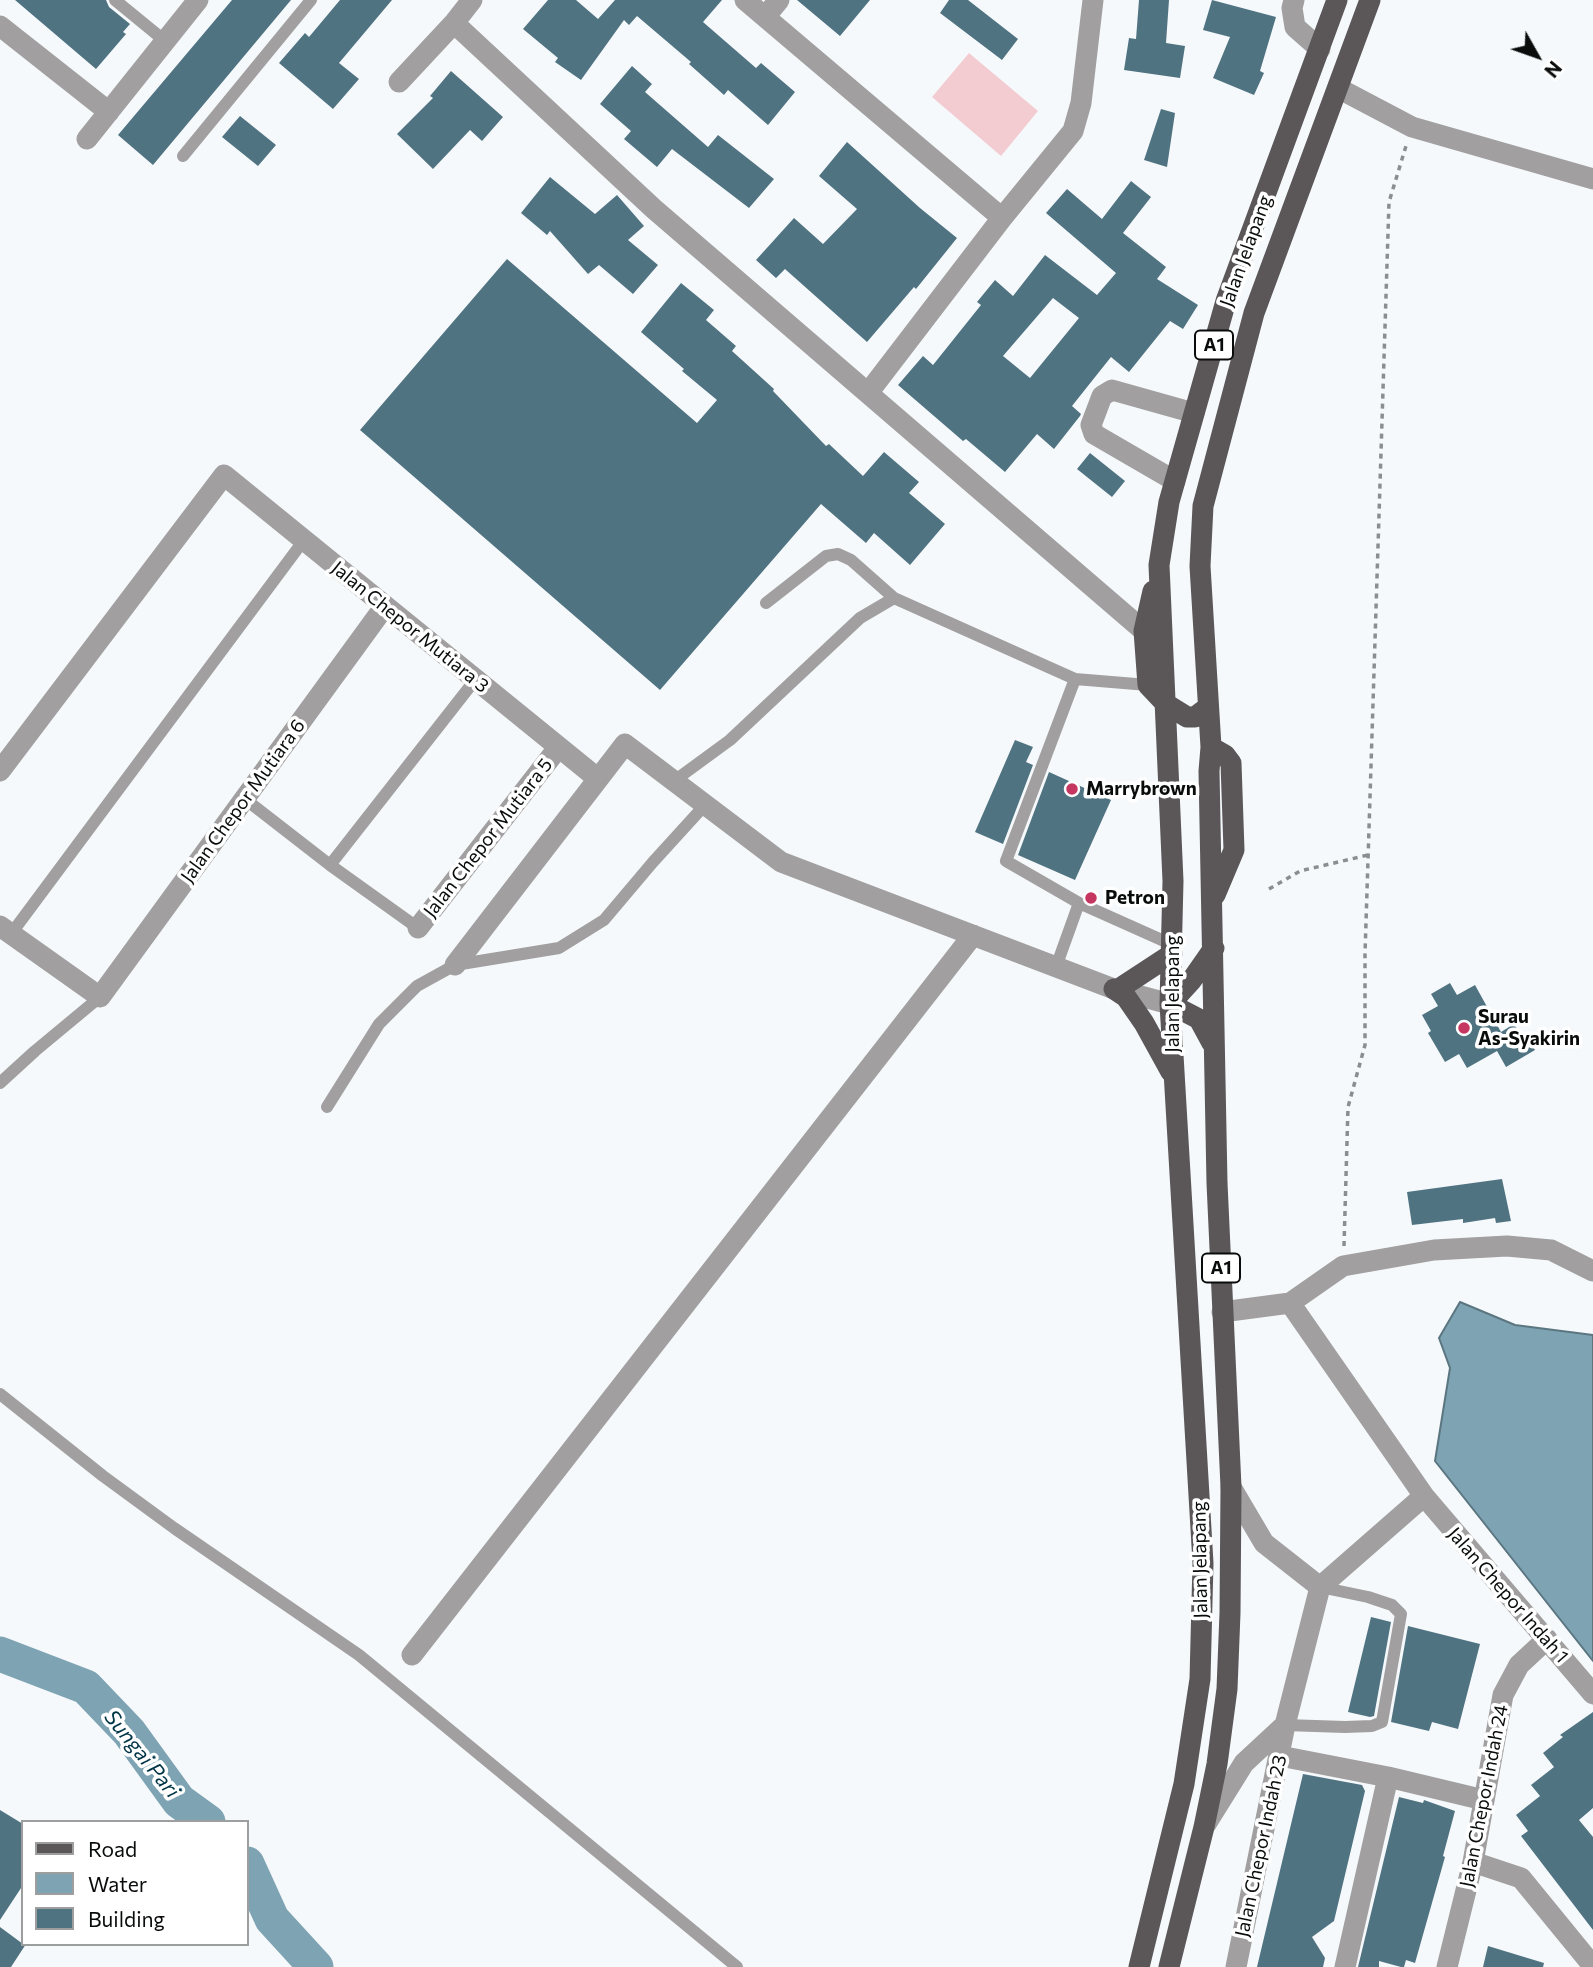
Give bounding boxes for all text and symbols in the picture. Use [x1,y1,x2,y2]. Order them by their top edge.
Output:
north arrow [1502,21,1572,91]
text: N [1540,57,1567,83]
street label: Jalan Jelapang [1215,192,1277,310]
road number: A1 [1195,330,1233,360]
street label: Jalan Chepor Mutiara 3 [327,557,493,697]
street label: Jalan Chepor Mutiara 6 [176,715,310,887]
street label: Jalan Chepor Mutiara 5 [419,754,557,922]
place label: Marrybrown [1086,778,1197,800]
marker: Marrybrown [1064,781,1080,797]
place label: Petron [1105,887,1165,909]
marker: Petron [1083,890,1099,906]
street label: Jalan Jelapang [1162,935,1184,1053]
place label: Surau As-Syakirin [1478,1006,1580,1050]
marker: Surau As-Syakirin [1456,1020,1472,1036]
road number: A1 [1202,1254,1240,1282]
street label: Jalan Jelapang [1188,1501,1212,1619]
street label: Jalan Chepor Indah 1 [1443,1523,1573,1667]
street label: Jalan Chepor Indah 24 [1455,1703,1513,1889]
water label: Sungai Pari [99,1705,185,1803]
street label: Jalan Chepor Indah 23 [1231,1753,1291,1939]
legend [21,1820,248,1946]
text: Road [88,1836,137,1861]
text: Water [88,1871,147,1896]
text: Building [88,1906,165,1931]

